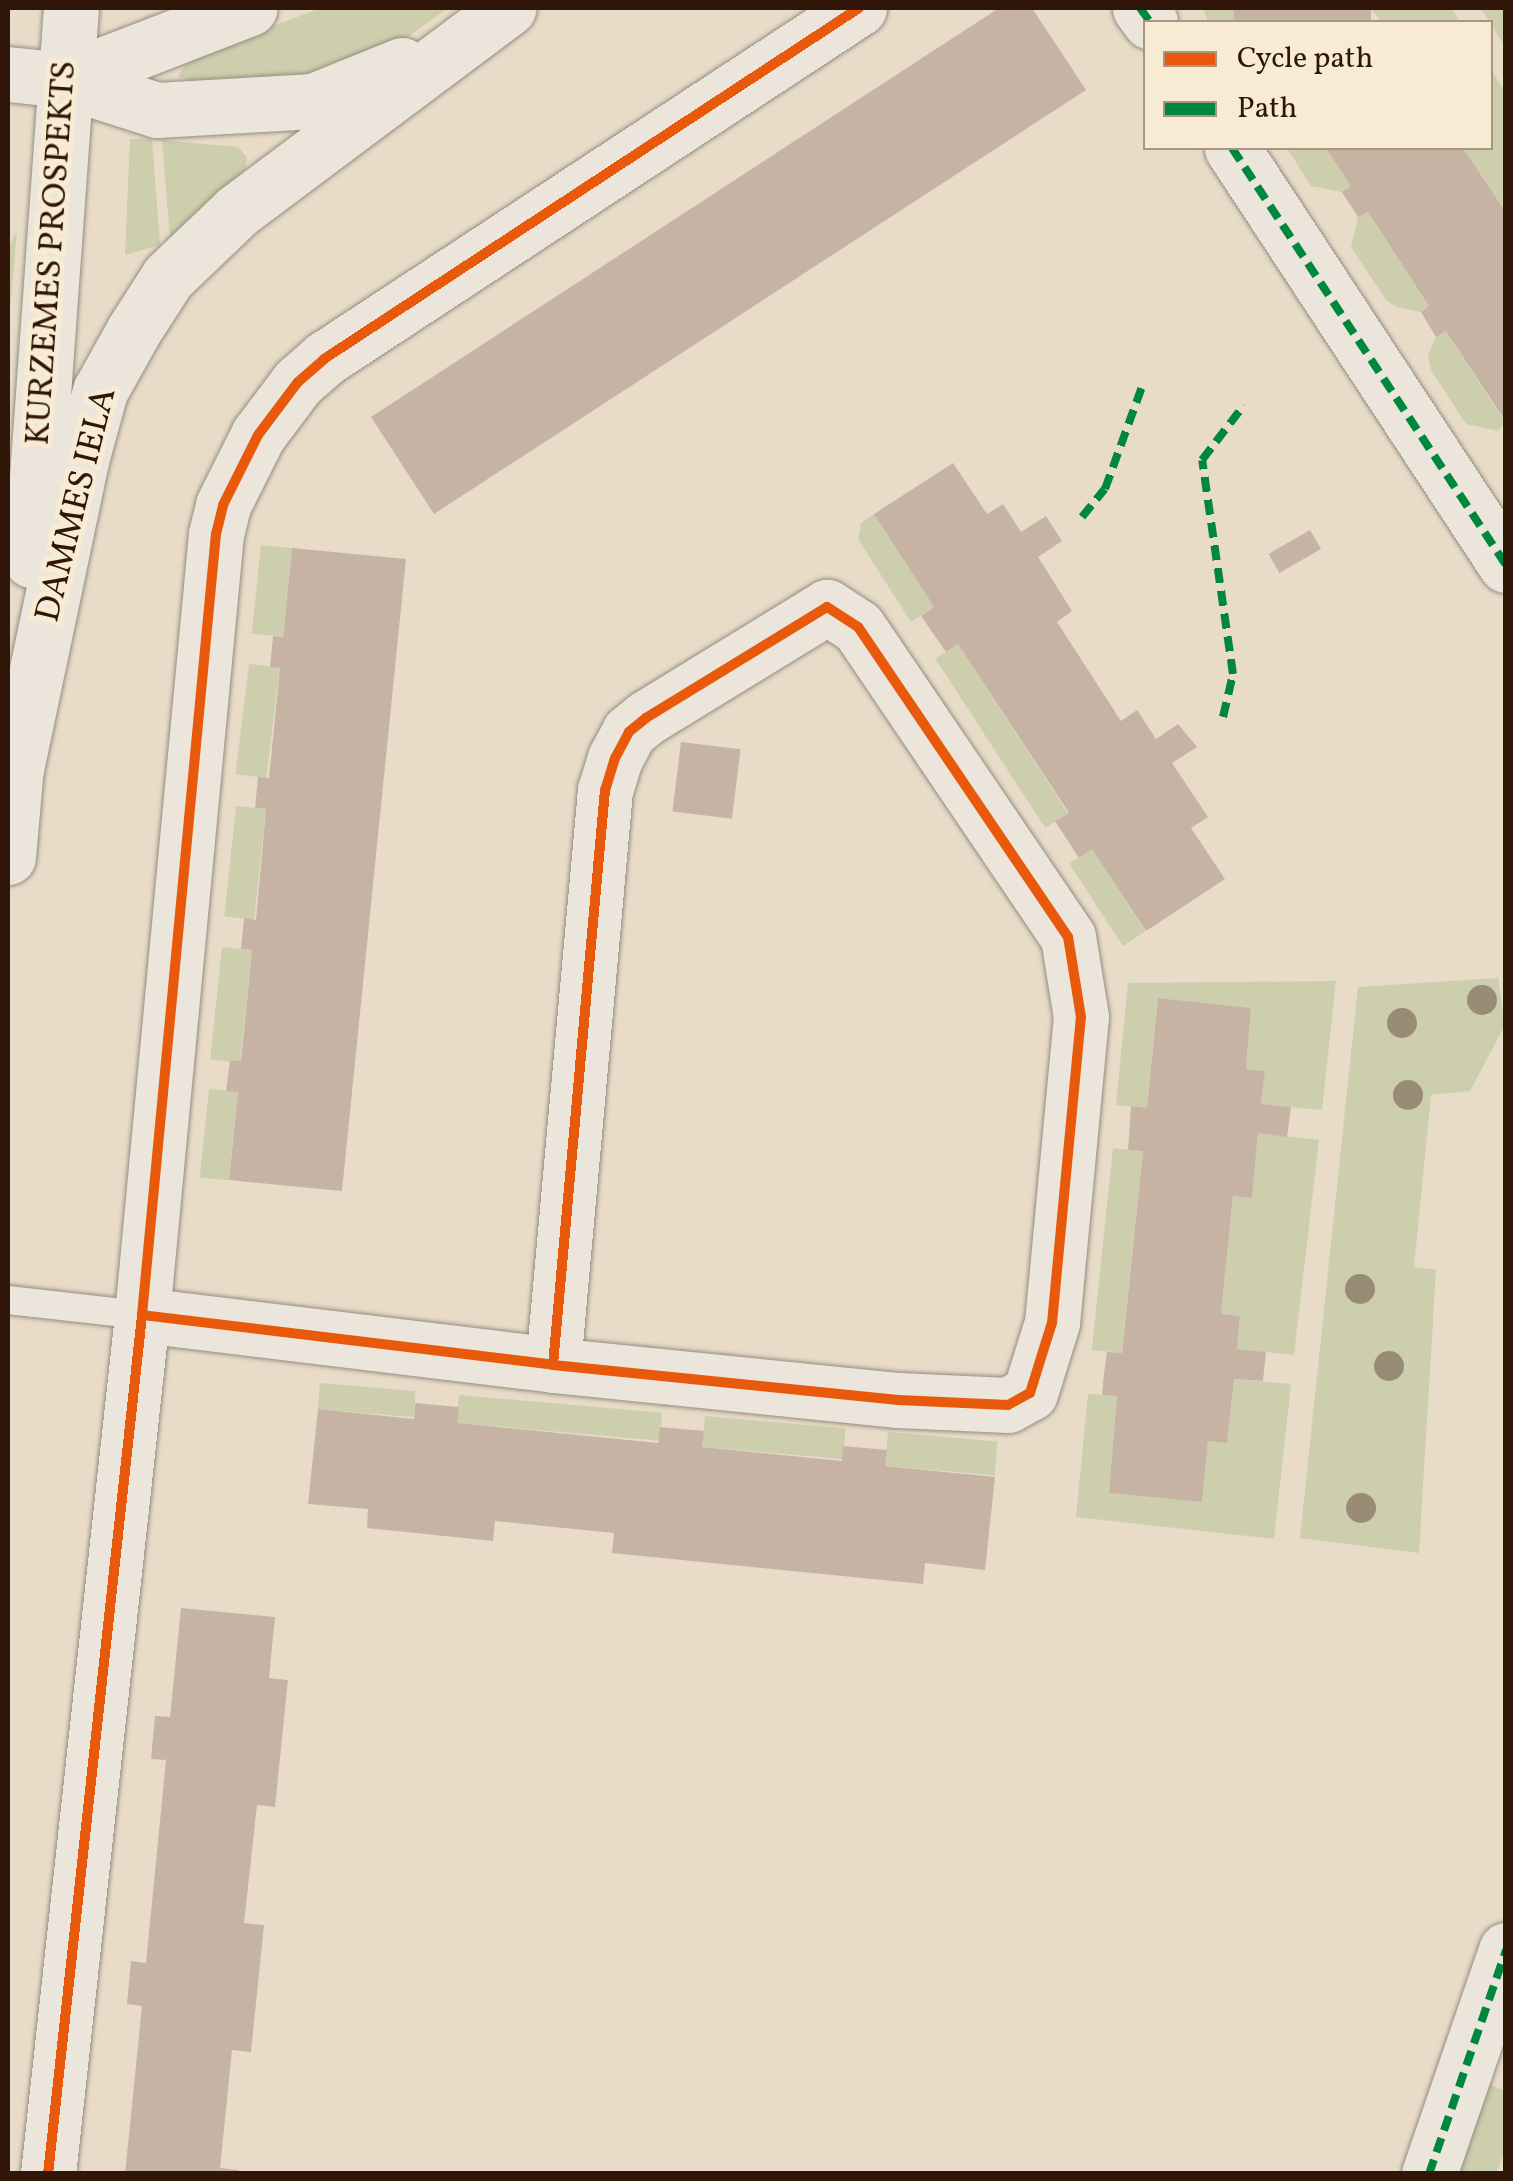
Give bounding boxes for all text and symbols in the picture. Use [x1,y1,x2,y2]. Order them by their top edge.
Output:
legend [1143,20,1493,150]
text: Cycle path [1237,38,1373,80]
street label: KURZEMES PROSPEKTS [18,59,86,447]
text: Path [1237,88,1297,130]
street label: DAMMES IELA [28,384,126,626]

